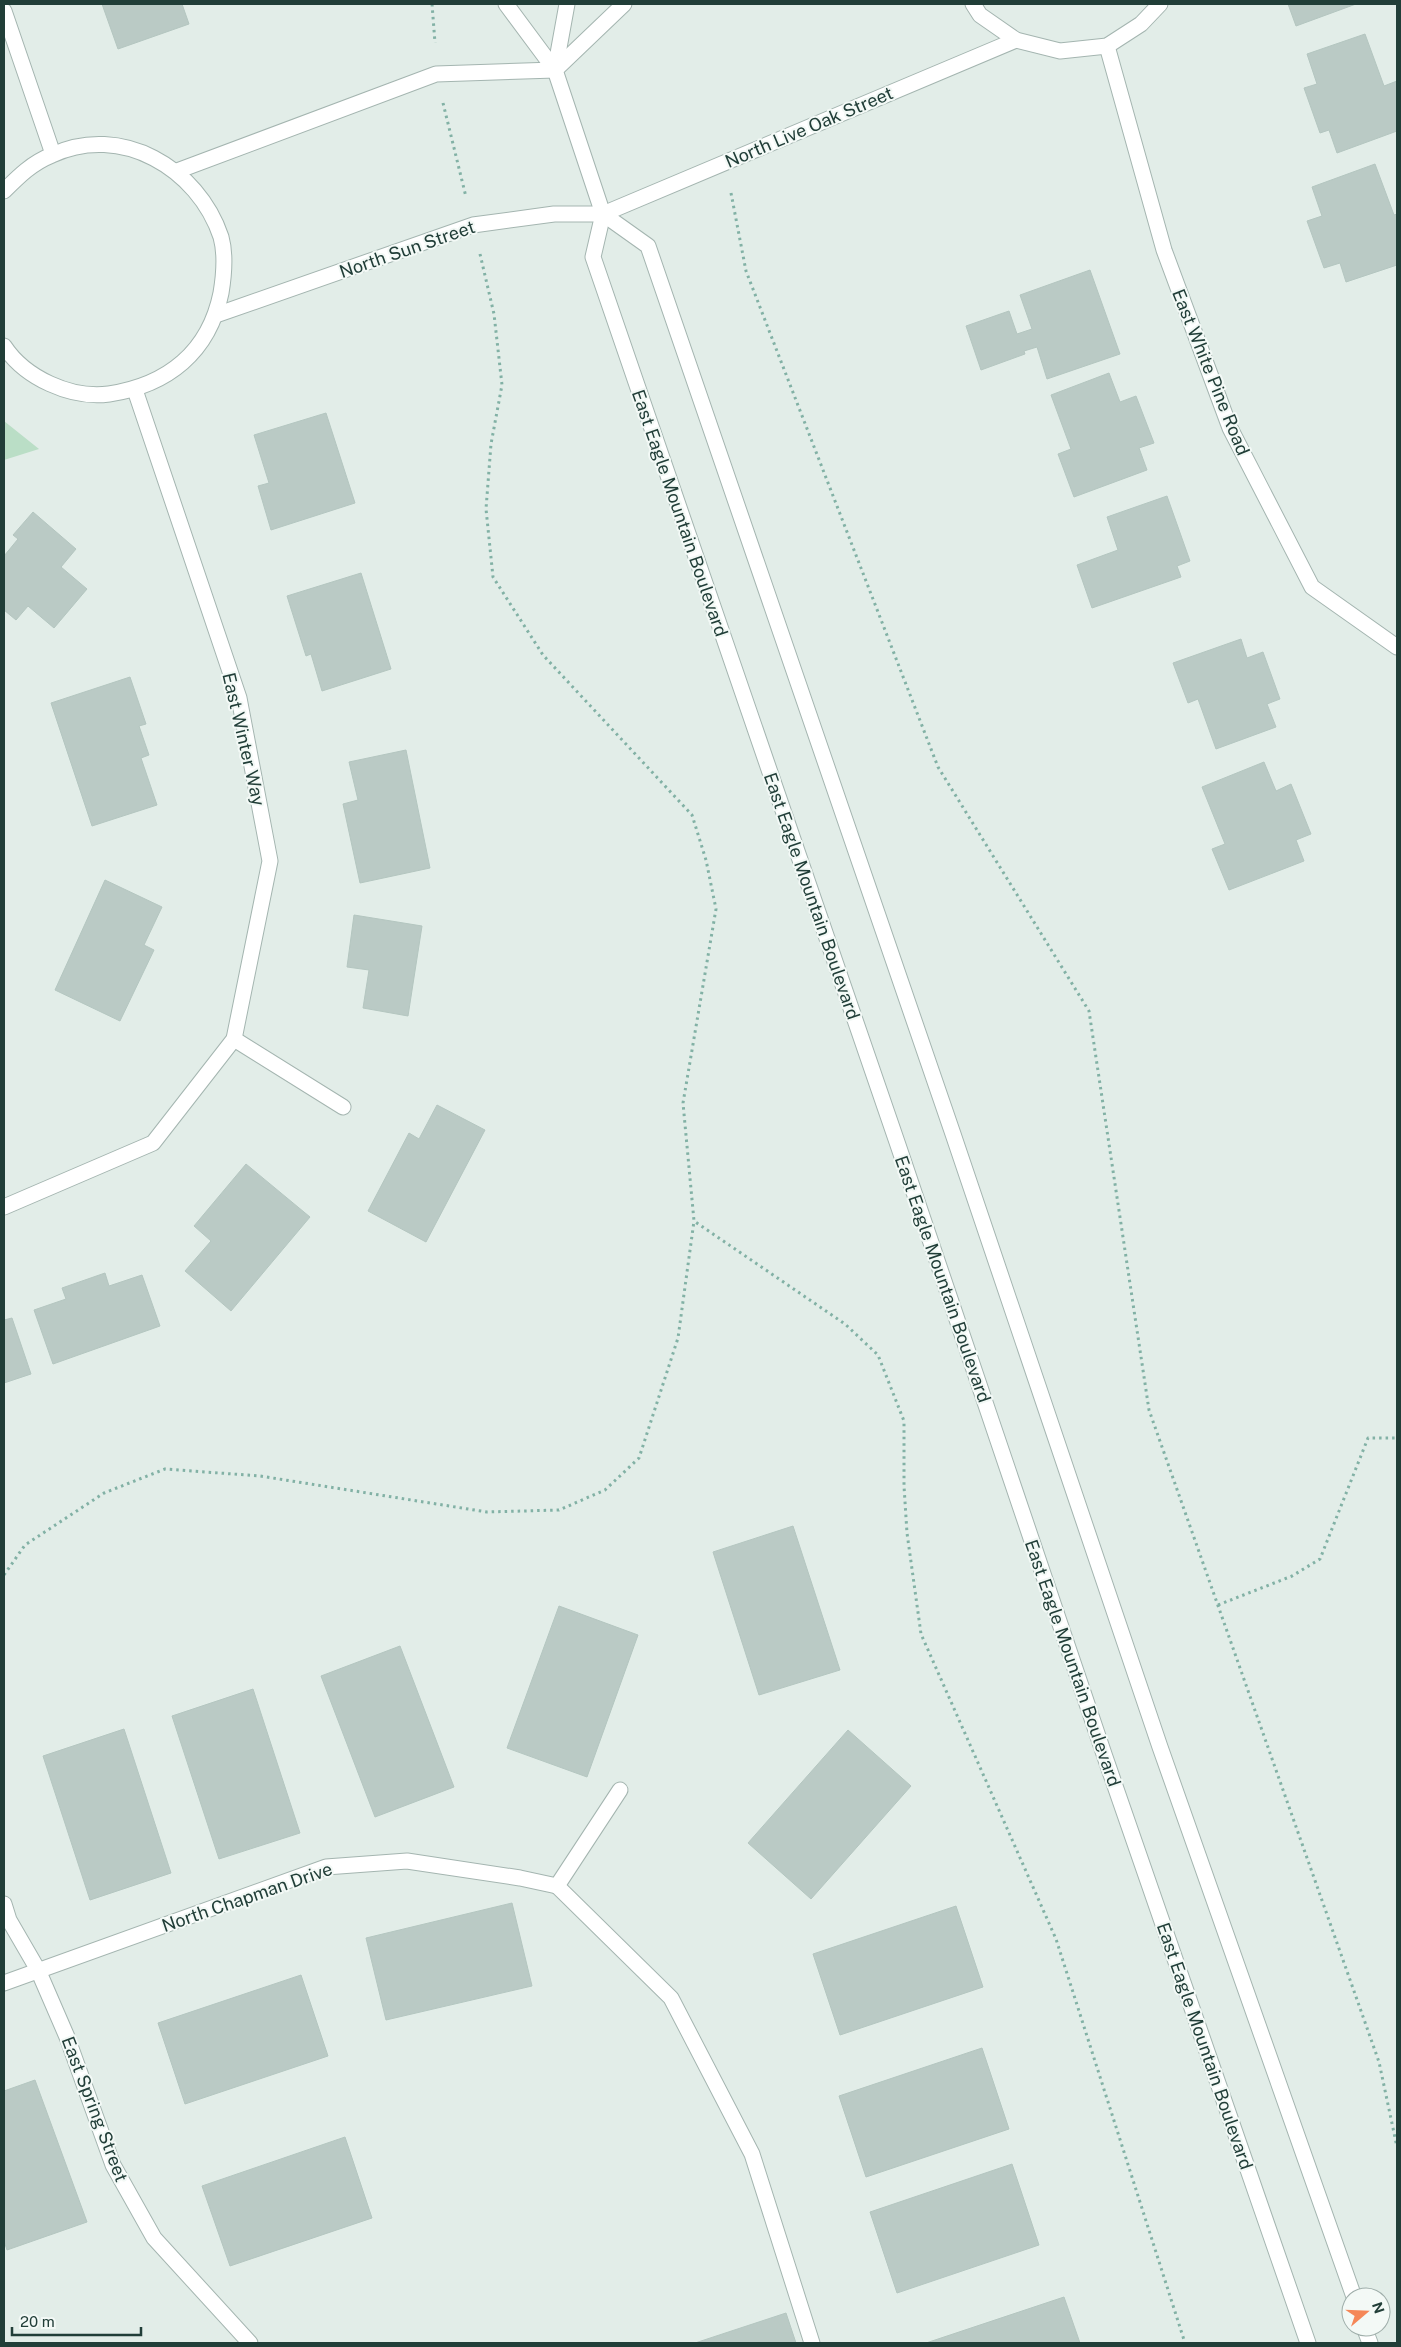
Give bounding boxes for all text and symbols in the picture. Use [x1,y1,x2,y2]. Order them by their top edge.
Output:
street label: North Live Oak Street [722,82,896,172]
street label: North Sun Street [336,216,478,282]
street label: East White Pine Road [1168,286,1254,458]
street label: East Eagle Mountain Boulevard [628,387,732,639]
street label: East Winter Way [218,670,270,808]
street label: East Eagle Mountain Boulevard [760,770,864,1022]
street label: East Eagle Mountain Boulevard [891,1153,995,1405]
street label: East Eagle Mountain Boulevard [1021,1537,1125,1789]
street label: North Chapman Drive [159,1858,335,1936]
street label: East Eagle Mountain Boulevard [1153,1920,1257,2172]
street label: East Spring Street [58,2033,132,2185]
north arrow [1341,2287,1391,2337]
text: N [1369,2300,1388,2316]
scale bar [12,2304,141,2336]
text: 20 m [20,2313,55,2330]

